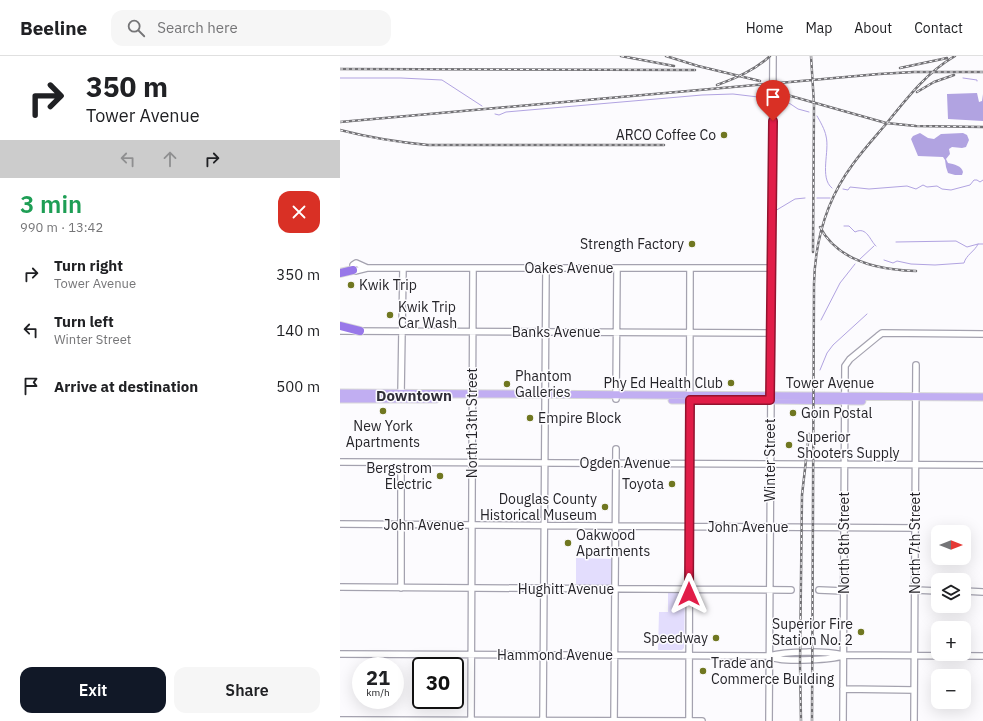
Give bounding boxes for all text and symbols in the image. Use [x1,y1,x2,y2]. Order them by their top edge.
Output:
search box [111,10,391,46]
text: Beeline [20,16,87,40]
icon: search [125,17,147,39]
text: Search here [157,18,238,37]
text: Home [746,19,783,37]
text: Map [805,19,832,37]
text: About [854,19,892,37]
text: Contact [914,19,963,37]
text: 350 m [86,68,168,105]
icon: right [20,72,72,124]
pin [756,80,790,121]
icon: arrive [762,86,784,108]
text: Tower Avenue [86,104,200,127]
place label: ARCO Coffee Co [616,126,716,144]
marker: ARCO Coffee Co [719,130,729,140]
icon: left [117,148,139,170]
icon: ahead [159,148,181,170]
icon: right [201,148,223,170]
text: 3 min [20,188,82,220]
button: close [278,191,320,233]
text: 990 m · 13:42 [20,219,103,236]
place label: Strength Factory [580,235,684,253]
marker: Strength Factory [687,239,697,249]
text: Turn right [54,256,123,275]
street label: Oakes Avenue [524,259,614,277]
icon: right [20,263,42,285]
text: 350 m [276,265,320,284]
text: Tower Avenue [54,275,136,292]
place label: Kwik Trip [359,276,417,294]
marker: Kwik Trip [346,280,356,290]
place label: Kwik Trip Car Wash [398,298,457,332]
marker: Kwik Trip Car Wash [385,310,395,320]
text: Turn left [54,312,114,331]
icon: left [20,319,42,341]
text: 140 m [276,321,320,340]
street label: Banks Avenue [512,323,601,341]
text: Winter Street [54,331,131,348]
place label: Phantom Galleries [515,367,572,401]
street label: North 13th Street [463,368,481,478]
place label: Phy Ed Health Club [603,374,723,392]
street label: Tower Avenue [786,374,875,392]
icon: arrive [20,375,42,397]
text: Arrive at destination [54,377,198,396]
text: 500 m [276,377,320,396]
marker: Phy Ed Health Club [726,378,736,388]
marker: Phantom Galleries [502,379,512,389]
district label: Downtown [376,386,452,405]
place label: Goin Postal [801,404,872,422]
marker: New York Apartments [378,406,388,416]
marker: Goin Postal [788,408,798,418]
place label: Empire Block [538,409,622,427]
marker: Empire Block [525,413,535,423]
place label: New York Apartments [346,417,420,451]
street label: Winter Street [761,418,779,502]
place label: Superior Shooters Supply [797,428,900,462]
marker: Superior Shooters Supply [784,440,794,450]
street label: Ogden Avenue [579,454,671,472]
place label: Bergstrom Electric [366,459,432,493]
marker: Bergstrom Electric [435,471,445,481]
place label: Toyota [622,475,665,493]
marker: Toyota [667,479,677,489]
place label: Douglas County Historical Museum [480,490,597,524]
street label: North 8th Street [835,492,853,594]
street label: North 7th Street [906,492,924,594]
marker: Douglas County Historical Museum [600,502,610,512]
street label: John Avenue [384,516,465,534]
street label: John Avenue [708,518,789,536]
north arrow [931,525,971,565]
map controls [931,525,971,709]
place label: Oakwood Apartments [576,526,650,560]
marker: Oakwood Apartments [563,538,573,548]
position arrow [668,573,710,615]
button: layers [931,573,971,613]
street label: Hughitt Avenue [518,580,615,598]
place label: Superior Fire Station No. 2 [772,615,853,649]
button: + [931,621,971,661]
marker: Superior Fire Station No. 2 [856,627,866,637]
place label: Speedway [643,629,708,647]
marker: Speedway [711,633,721,643]
street label: Hammond Avenue [497,646,613,664]
place label: Trade and Commerce Building [711,654,835,688]
speed limit sign: 30 [412,657,464,709]
text: 21 [366,664,390,691]
marker: Trade and Commerce Building [698,666,708,676]
button: Exit [20,667,166,713]
button: Share [174,667,320,713]
button: − [931,669,971,709]
text: km/h [366,686,390,699]

